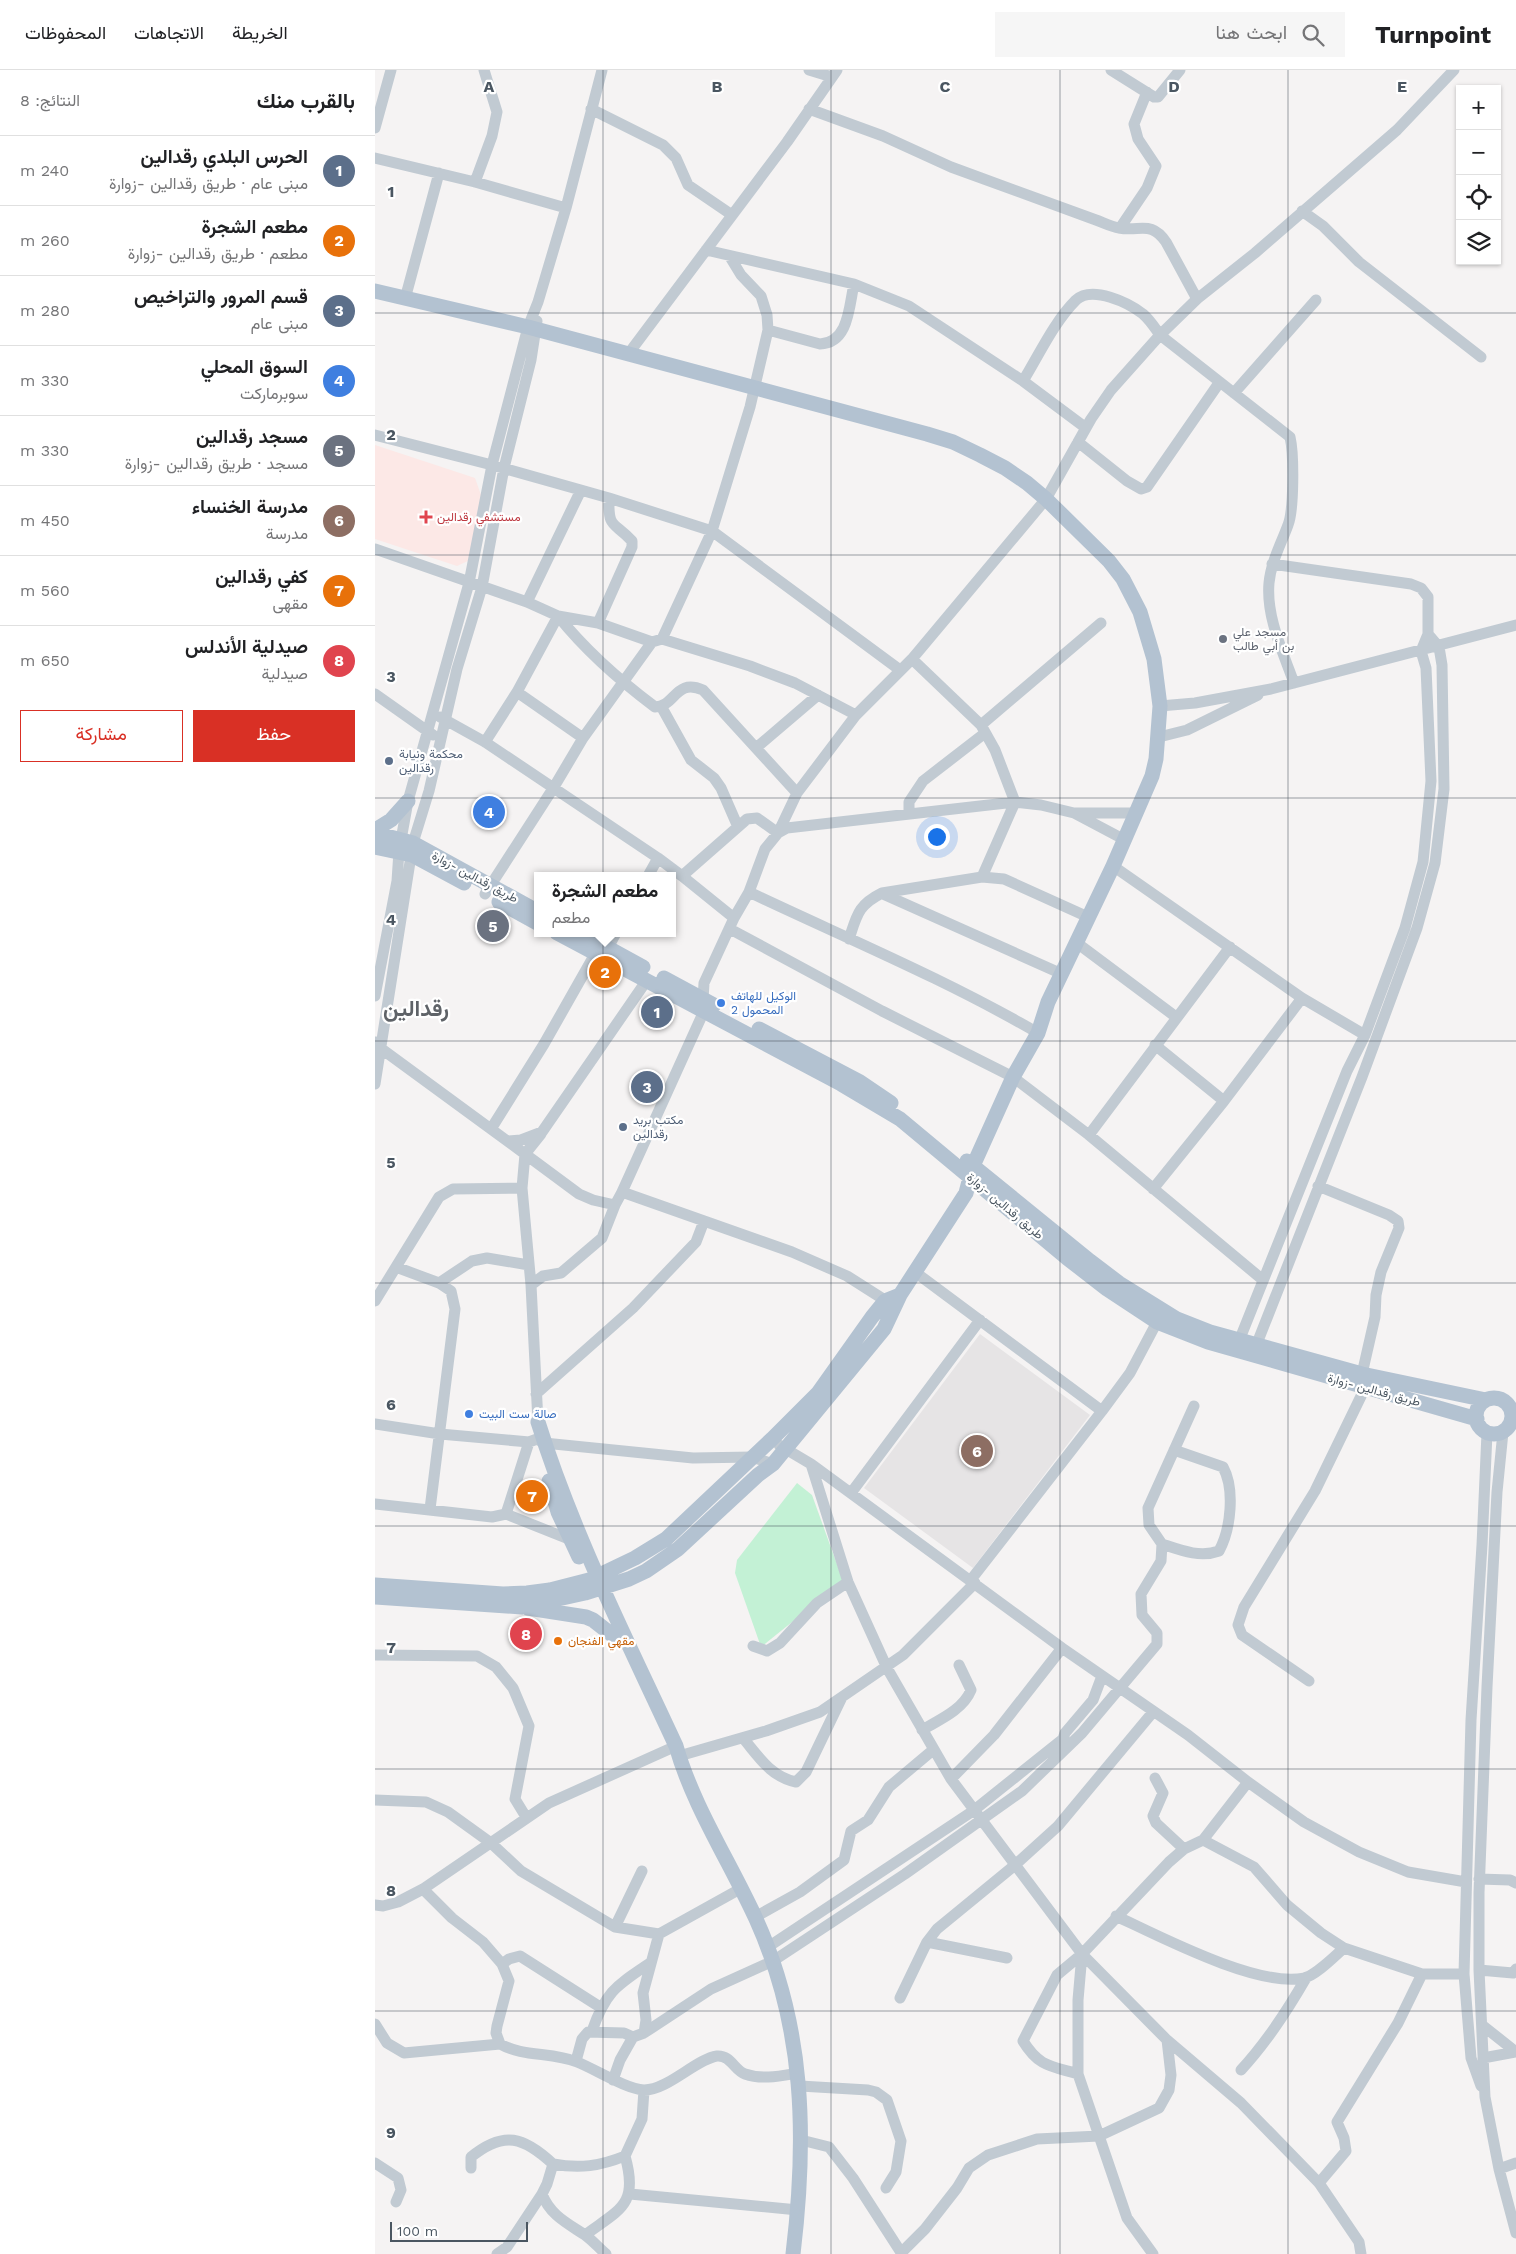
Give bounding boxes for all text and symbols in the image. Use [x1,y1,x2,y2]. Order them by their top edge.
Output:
search box [995,12,1345,57]
text: ابحث هنا [1215,21,1287,44]
icon: search [1299,21,1327,49]
text: Turnpoint [1375,21,1491,49]
text: المحفوظات [25,22,106,43]
text: الاتجاهات [134,22,204,43]
text: الخريطة [232,22,288,43]
text: A [484,77,495,96]
text: B [712,77,723,96]
text: C [940,77,951,96]
text: D [1168,77,1180,96]
text: E [1397,77,1407,96]
map controls [1456,85,1501,265]
button: + [1456,85,1501,130]
text: بالقرب منك [257,88,355,113]
text: النتائج: 8 [20,91,80,110]
button: − [1456,130,1501,175]
text: الحرس البلدي رقدالين [141,145,308,168]
text: 240 m [20,161,69,180]
text: 1 [336,161,342,180]
text: مبنى عام · طريق رقدالين -زوارة [109,174,308,193]
button: locate [1456,175,1501,220]
text: 1 [388,182,394,201]
text: مطعم الشجرة [201,215,308,238]
button: layers [1456,220,1501,265]
text: 260 m [20,231,70,250]
text: 2 [334,231,344,250]
text: مطعم · طريق رقدالين -زوارة [128,244,308,263]
text: قسم المرور والتراخيص [134,285,308,308]
text: 280 m [20,301,70,320]
text: 3 [334,301,344,320]
text: مبنى عام [251,314,308,333]
text: السوق المحلي [201,355,308,378]
text: 330 m [20,371,69,390]
text: 4 [334,371,344,390]
text: سوبرماركت [240,384,308,403]
text: مسجد رقدالين [196,425,308,448]
text: 2 [386,425,396,444]
text: 330 m [20,441,69,460]
text: 5 [334,441,344,460]
text: مسجد · طريق رقدالين -زوارة [125,454,308,473]
text: مدرسة الخنساء [192,495,308,518]
marker: مستشفي رقدالين [419,510,433,524]
place label: مستشفي رقدالين [437,510,521,527]
text: 450 m [20,511,70,530]
text: 6 [334,511,344,530]
text: مدرسة [266,524,308,543]
text: كفي رقدالين [215,565,308,588]
text: 560 m [20,581,70,600]
text: 7 [334,581,344,600]
text: مقهى [273,594,308,613]
place label: مسجد علي بن أبي طالب [1233,625,1294,656]
marker: مسجد علي بن أبي طالب [1217,633,1229,645]
text: صيدلية الأندلس [185,635,308,658]
text: 650 m [20,651,70,670]
text: 8 [334,651,344,670]
text: صيدلية [262,664,308,683]
text: 3 [386,667,396,686]
button: مشاركة [20,710,183,762]
button: حفظ [193,710,355,762]
place label: محكمة ونيابة رقدالين [399,747,463,776]
marker: محكمة ونيابة رقدالين [383,755,395,767]
pin: 4 [473,793,505,831]
your location [924,824,950,850]
street label: طريق رقدالين -زوارة [429,848,521,907]
popup [534,872,676,937]
text: مطعم الشجرة [552,879,658,902]
pin: 5 [477,907,509,945]
text: مطعم [552,908,590,927]
text: 4 [386,910,396,929]
pin: 2 [589,953,621,991]
place label: الوكيل للهاتف المحمول 2 [731,989,796,1018]
pin: 1 [641,993,673,1031]
district label: رقدالين [383,996,449,1022]
marker: الوكيل للهاتف المحمول 2 [715,997,727,1009]
pin: 3 [631,1068,663,1106]
place label: مكتب بريد رقدالين [633,1113,683,1142]
marker: مكتب بريد رقدالين [617,1121,629,1133]
text: 5 [386,1153,396,1172]
street label: طريق رقدالين -زوارة [963,1170,1046,1243]
street label: طريق رقدالين -زوارة [1326,1371,1422,1410]
text: 6 [386,1395,396,1414]
place label: صالة ست البيت [479,1407,557,1421]
marker: صالة ست البيت [463,1408,475,1420]
pin: 6 [961,1432,993,1470]
pin: 7 [516,1477,548,1515]
pin: 8 [510,1615,542,1653]
place label: مقهي الفنجان [568,1634,634,1651]
marker: مقهي الفنجان [552,1635,564,1647]
text: 7 [386,1638,396,1657]
text: 8 [386,1881,396,1900]
text: 9 [386,2123,396,2142]
scale bar [390,2219,527,2242]
text: 100 m [397,2223,438,2239]

